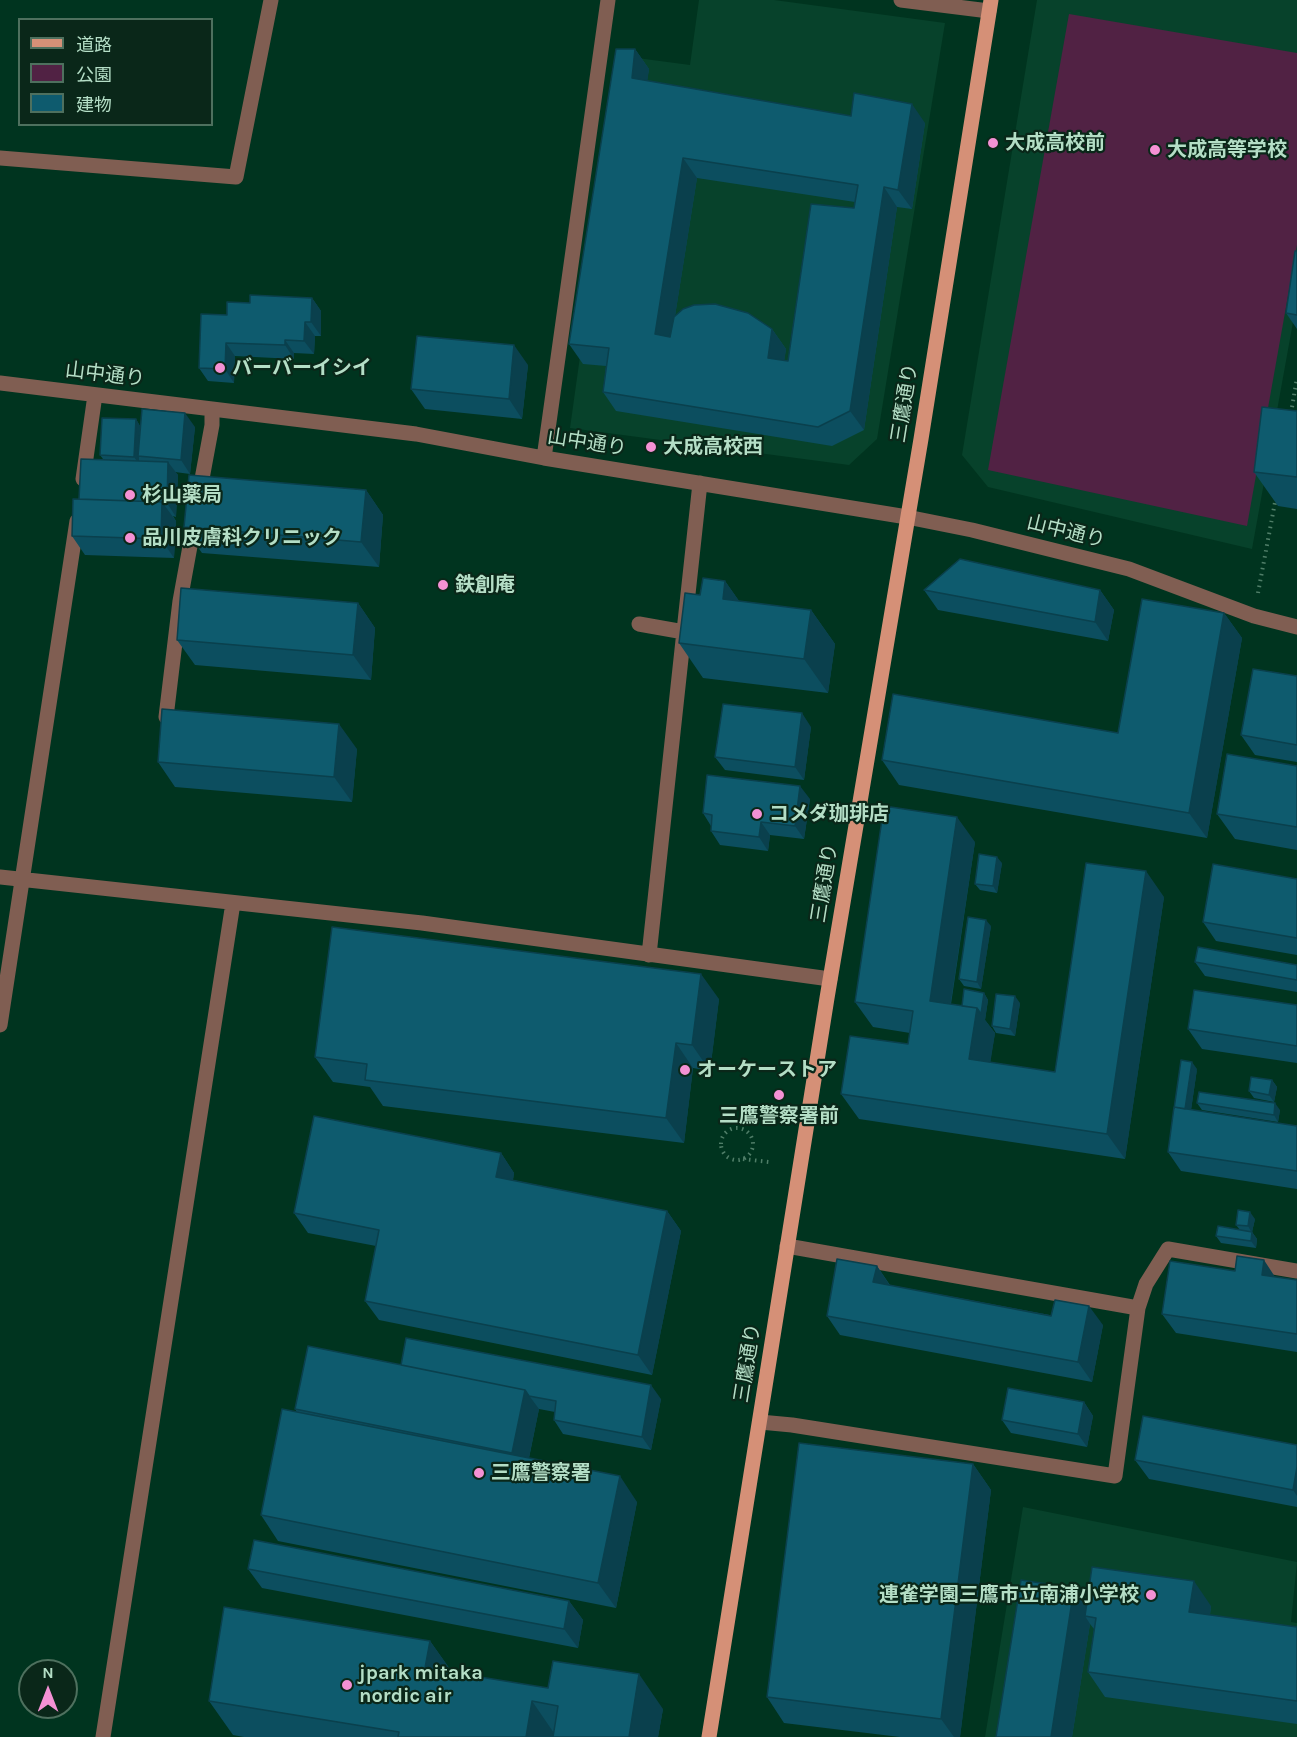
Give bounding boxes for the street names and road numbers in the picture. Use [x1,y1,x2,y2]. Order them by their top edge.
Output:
street label: 山中通り [64,358,146,392]
street label: 三鷹通り [887,362,923,444]
street label: 山中通り [546,425,628,461]
street label: 山中通り [1024,511,1108,553]
street label: 三鷹通り [807,842,843,924]
street label: 三鷹通り [730,1322,766,1404]

